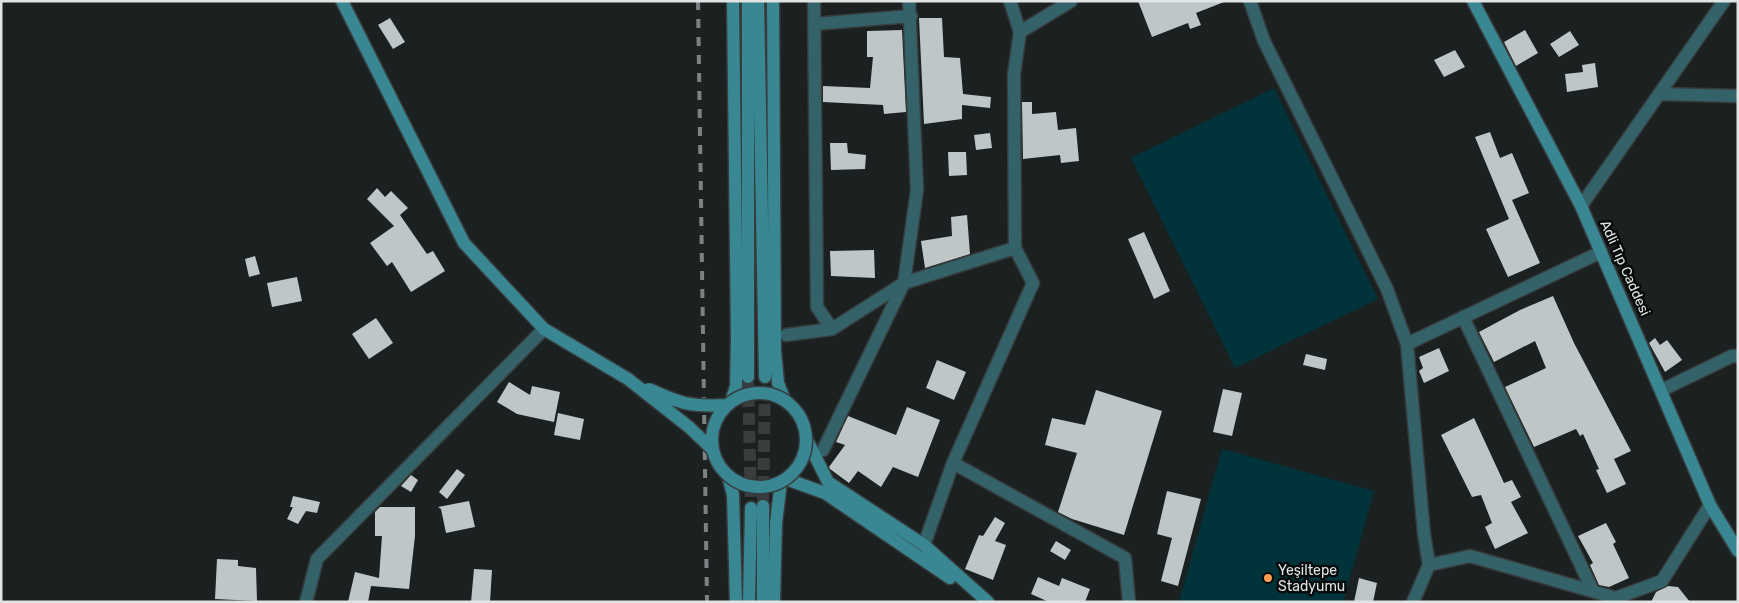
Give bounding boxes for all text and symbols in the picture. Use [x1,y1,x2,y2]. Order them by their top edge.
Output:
street label: Adli Tıp Caddesi [1596,218,1654,318]
place label: Yeşiltepe Stadyumu [1278,562,1345,595]
marker: Yeşiltepe Stadyumu [1262,572,1274,584]

